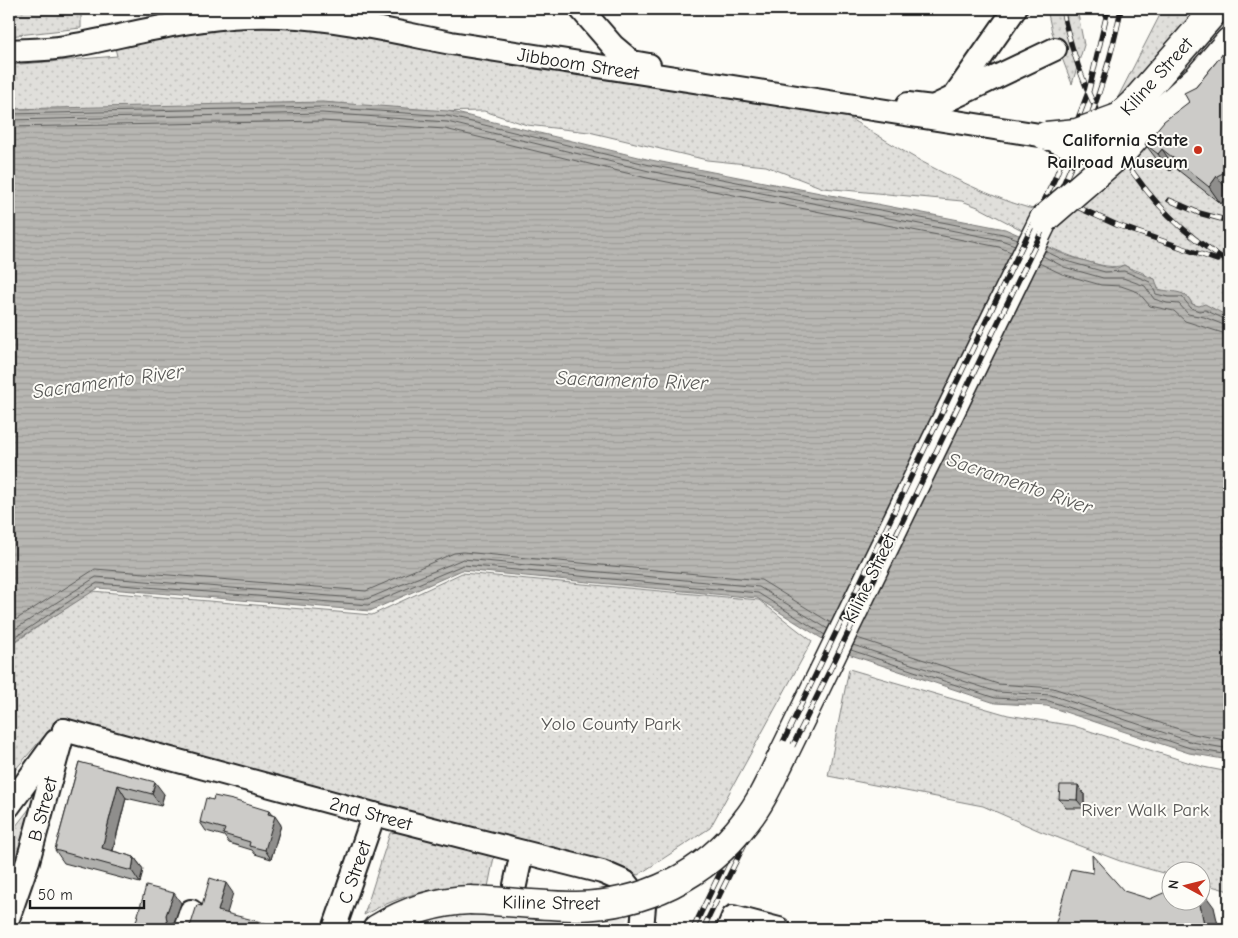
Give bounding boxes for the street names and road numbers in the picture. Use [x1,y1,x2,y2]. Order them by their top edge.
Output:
street label: Kiline Street [1116,33,1198,120]
street label: Jibboom Street [515,43,641,85]
street label: Kiline Street [839,529,901,627]
street label: B Street [24,774,62,844]
street label: 2nd Street [327,792,415,836]
street label: C Street [334,837,376,907]
street label: Kiline Street [502,891,600,915]

